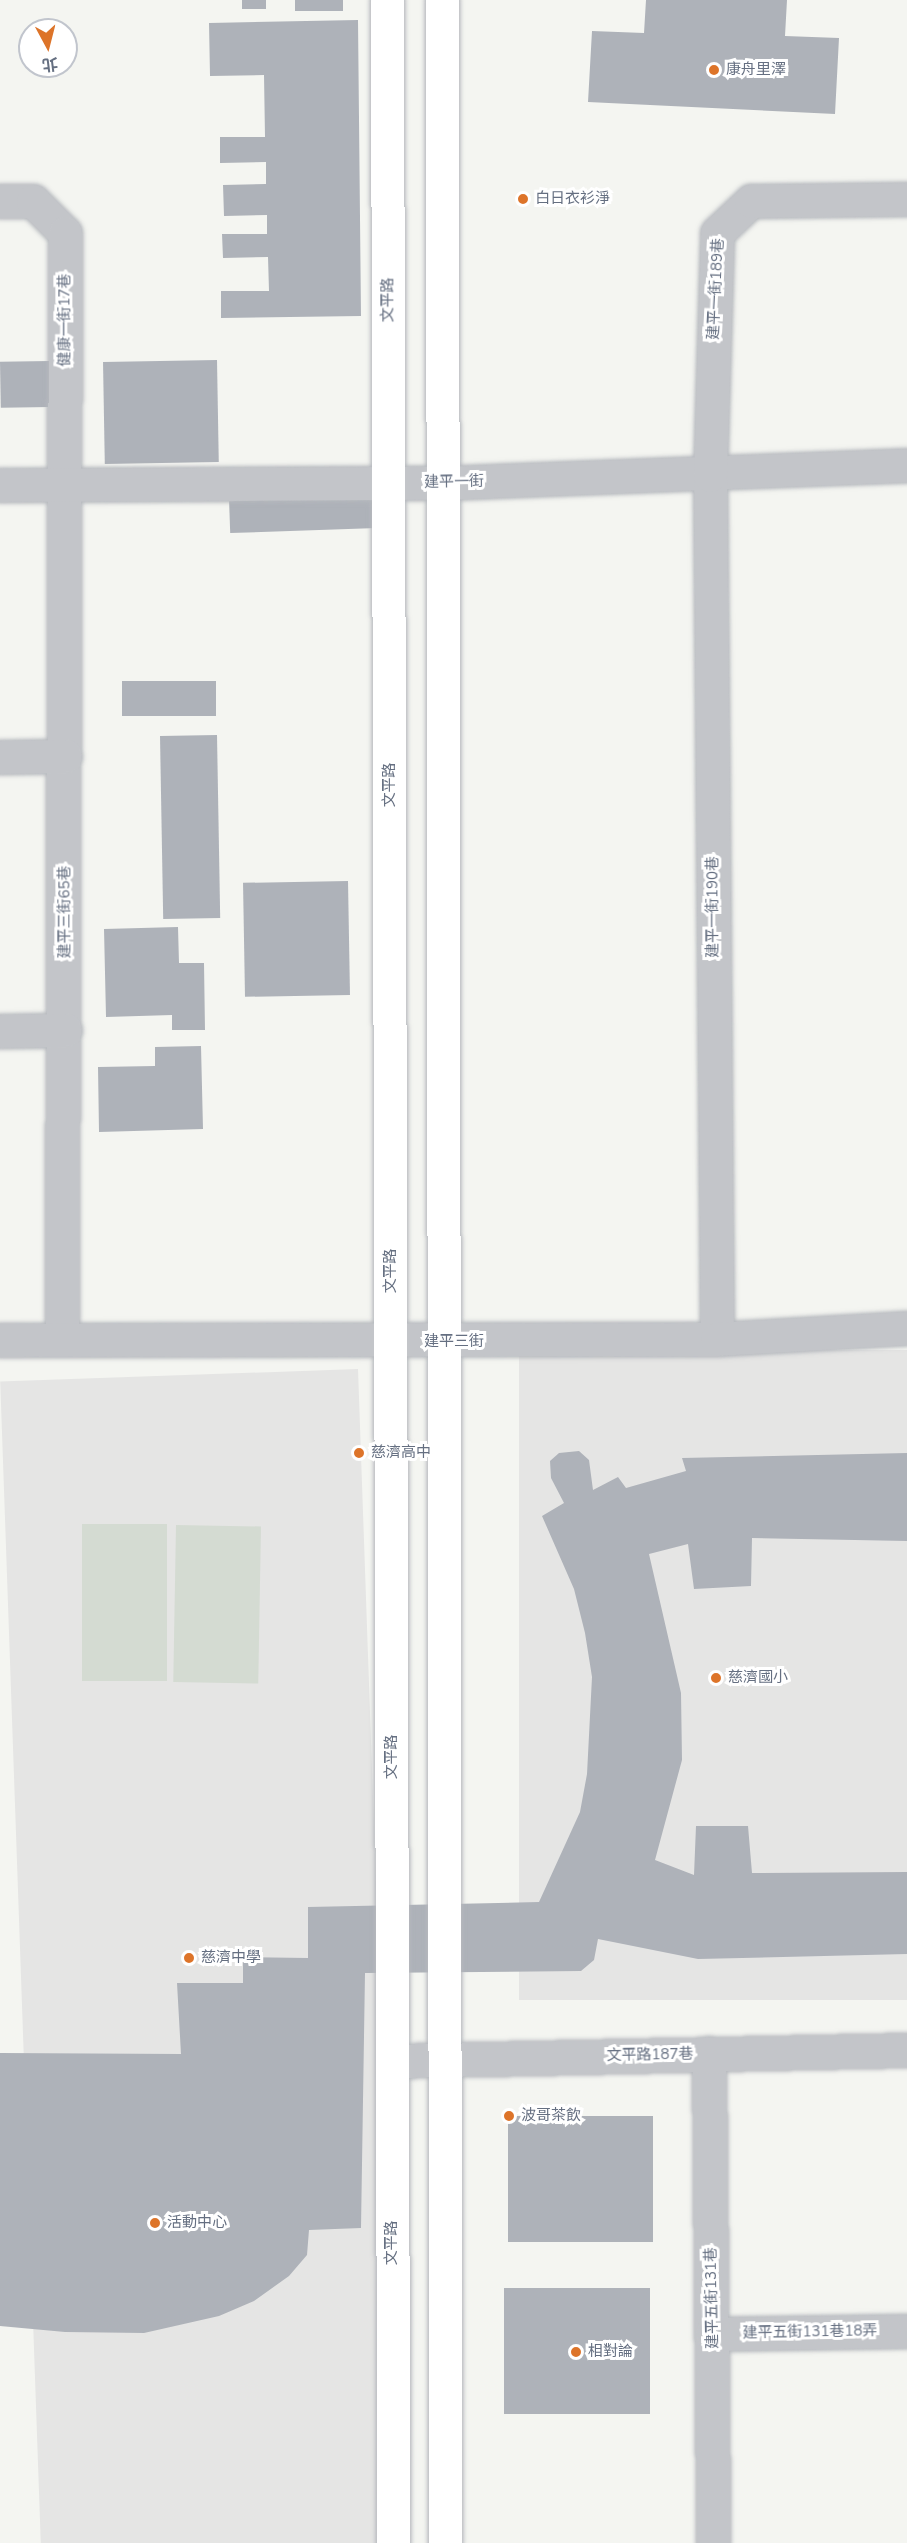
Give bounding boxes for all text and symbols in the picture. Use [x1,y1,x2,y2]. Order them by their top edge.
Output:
north arrow [18,18,78,78]
text: 北 [41,52,59,76]
place label: 康舟里澤 [726,61,786,79]
marker: 康舟里澤 [707,63,721,77]
place label: 白日衣衫淨 [535,190,610,208]
marker: 白日衣衫淨 [516,192,530,206]
street label: 建平一街189巷 [704,238,728,340]
street label: 健康一街17巷 [56,274,74,366]
street label: 文平路 [379,278,397,322]
street label: 建平一街 [424,472,484,492]
street label: 文平路 [381,763,399,807]
street label: 建平一街190巷 [704,856,722,958]
street label: 建平三街65巷 [56,866,74,958]
street label: 文平路 [382,1249,400,1293]
street label: 建平三街 [424,1333,484,1351]
place label: 慈濟高中 [371,1444,431,1462]
marker: 慈濟高中 [352,1446,366,1460]
place label: 慈濟國小 [728,1669,788,1687]
marker: 慈濟國小 [709,1671,723,1685]
street label: 文平路 [383,1735,401,1779]
place label: 慈濟中學 [201,1949,261,1967]
marker: 慈濟中學 [182,1951,196,1965]
street label: 文平路187巷 [606,2045,694,2065]
place label: 波哥茶飲 [521,2107,581,2125]
marker: 波哥茶飲 [502,2109,516,2123]
place label: 活動中心 [167,2214,227,2232]
marker: 活動中心 [148,2216,162,2230]
street label: 文平路 [383,2221,401,2265]
street label: 建平五街131巷 [702,2247,722,2349]
street label: 建平五街131巷18弄 [742,2322,878,2342]
place label: 相對論 [588,2343,633,2361]
marker: 相對論 [569,2345,583,2359]

